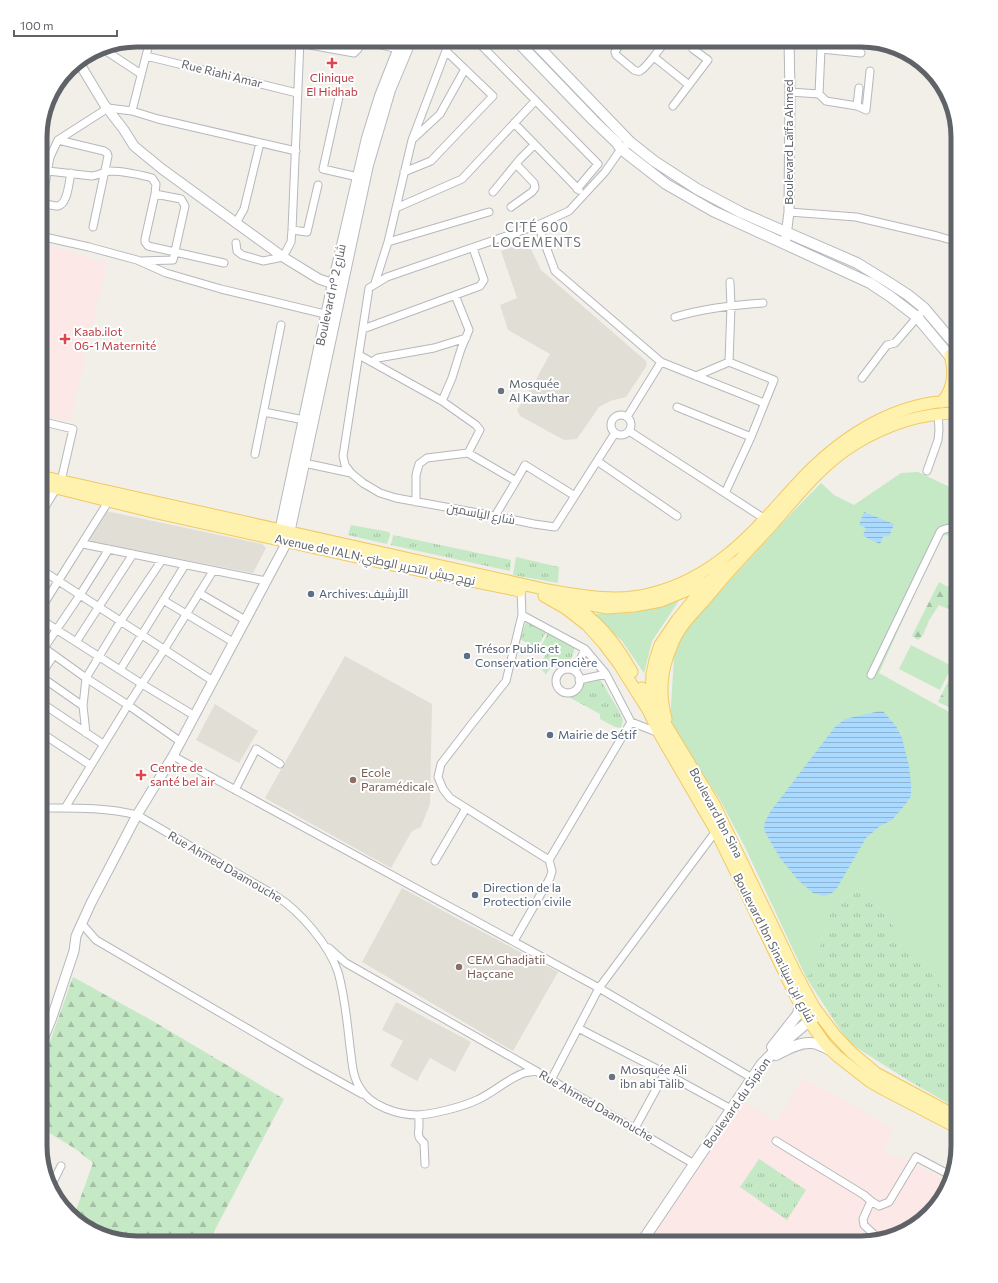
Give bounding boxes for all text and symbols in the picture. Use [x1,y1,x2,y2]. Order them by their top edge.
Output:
scale bar [14,12,117,38]
text: 100 m [20,18,54,32]
street label: Rue Riahi Amar [180,56,264,90]
marker: Clinique El Hidhab [326,57,338,69]
place label: Clinique El Hidhab [306,70,358,98]
street label: Boulevard Laïfa Ahmed [781,79,795,205]
district label: CITÉ 600 LOGEMENTS [492,218,582,250]
street label: Boulevard n° شارع 2 [312,242,350,347]
place label: Kaab.ilot 06-1 Maternité [74,324,156,352]
marker: Kaab.ilot 06-1 Maternité [59,333,71,345]
place label: Mosquée Al Kawthar [509,376,569,404]
marker: Mosquée Al Kawthar [496,386,506,396]
street label: شارع الياسمين [446,500,516,528]
street label: Avenue de l'ALN;نهج جيش التحرير الوطني [273,531,477,591]
place label: Archives:الأرشيف [319,586,409,601]
marker: Archives:الأرشيف [306,589,316,599]
place label: Trésor Public et Conservation Foncière [475,641,597,669]
marker: Trésor Public et Conservation Foncière [462,651,472,661]
place label: Mairie de Sétif [558,727,637,741]
marker: Mairie de Sétif [545,730,555,740]
place label: Centre de santé bel air [150,760,215,788]
place label: Ecole Paramédicale [361,765,434,793]
street label: Boulevard Ibn Sina [687,765,747,860]
marker: Centre de santé bel air [135,769,147,781]
marker: Ecole Paramédicale [348,775,358,785]
street label: Rue Ahmed Daamouche [166,828,285,905]
street label: Boulevard Ibn Sina:شارع ابن سينا [729,870,819,1026]
place label: Direction de la Protection civile [483,880,571,908]
marker: Direction de la Protection civile [470,890,480,900]
place label: CEM Ghadjatii Haçcane [467,952,545,980]
marker: CEM Ghadjatii Haçcane [454,962,464,972]
street label: Boulevard du Sipion [700,1054,773,1150]
place label: Mosquée Ali ibn abi Talib [620,1062,687,1090]
street label: Rue Ahmed Daamouche [537,1067,656,1144]
marker: Mosquée Ali ibn abi Talib [607,1072,617,1082]

